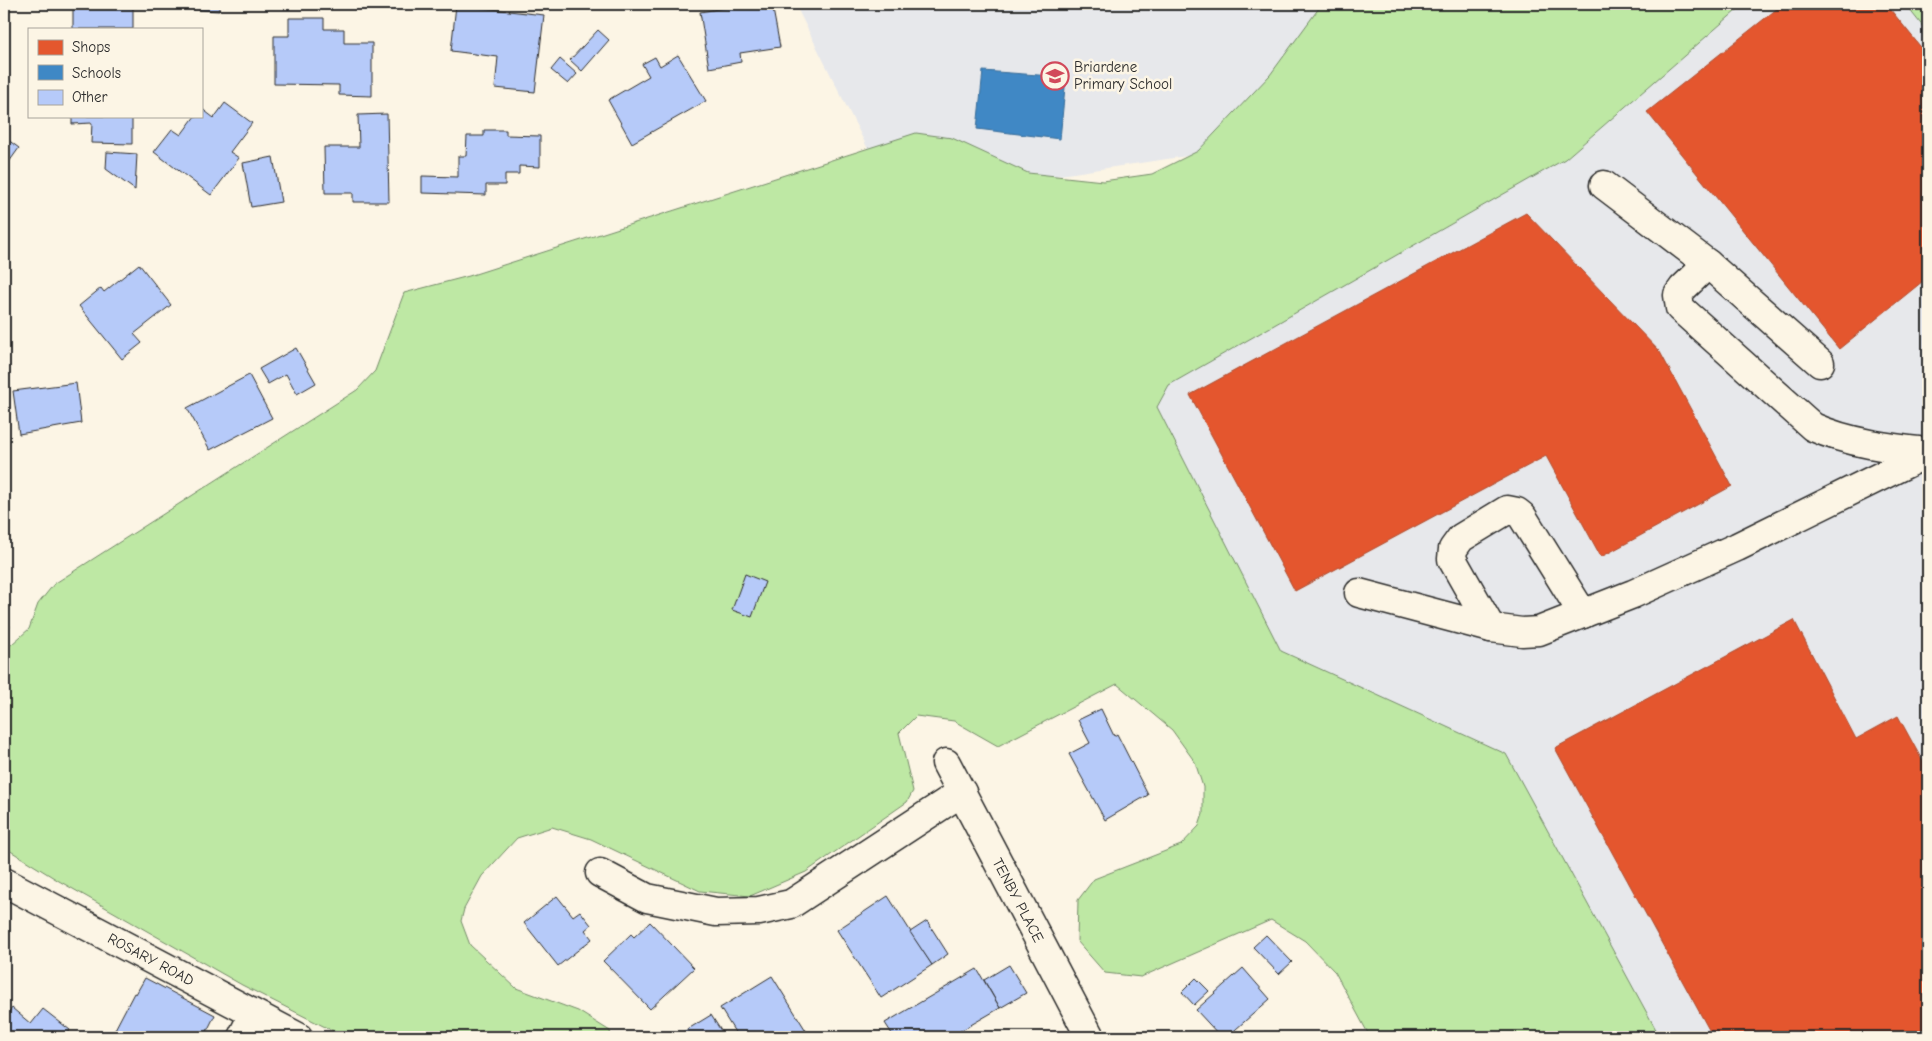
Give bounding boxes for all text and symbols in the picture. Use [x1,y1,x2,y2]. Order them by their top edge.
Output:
legend [28,28,202,118]
text: Shops [72,38,110,56]
place label: Briardene Primary School [1074,58,1172,93]
school or university icon: Briardene Primary School [1040,61,1070,91]
text: Schools [72,64,121,82]
text: Other [72,88,107,106]
street label: TENBY PLACE [989,855,1048,945]
street label: ROSARY ROAD [105,929,197,990]

